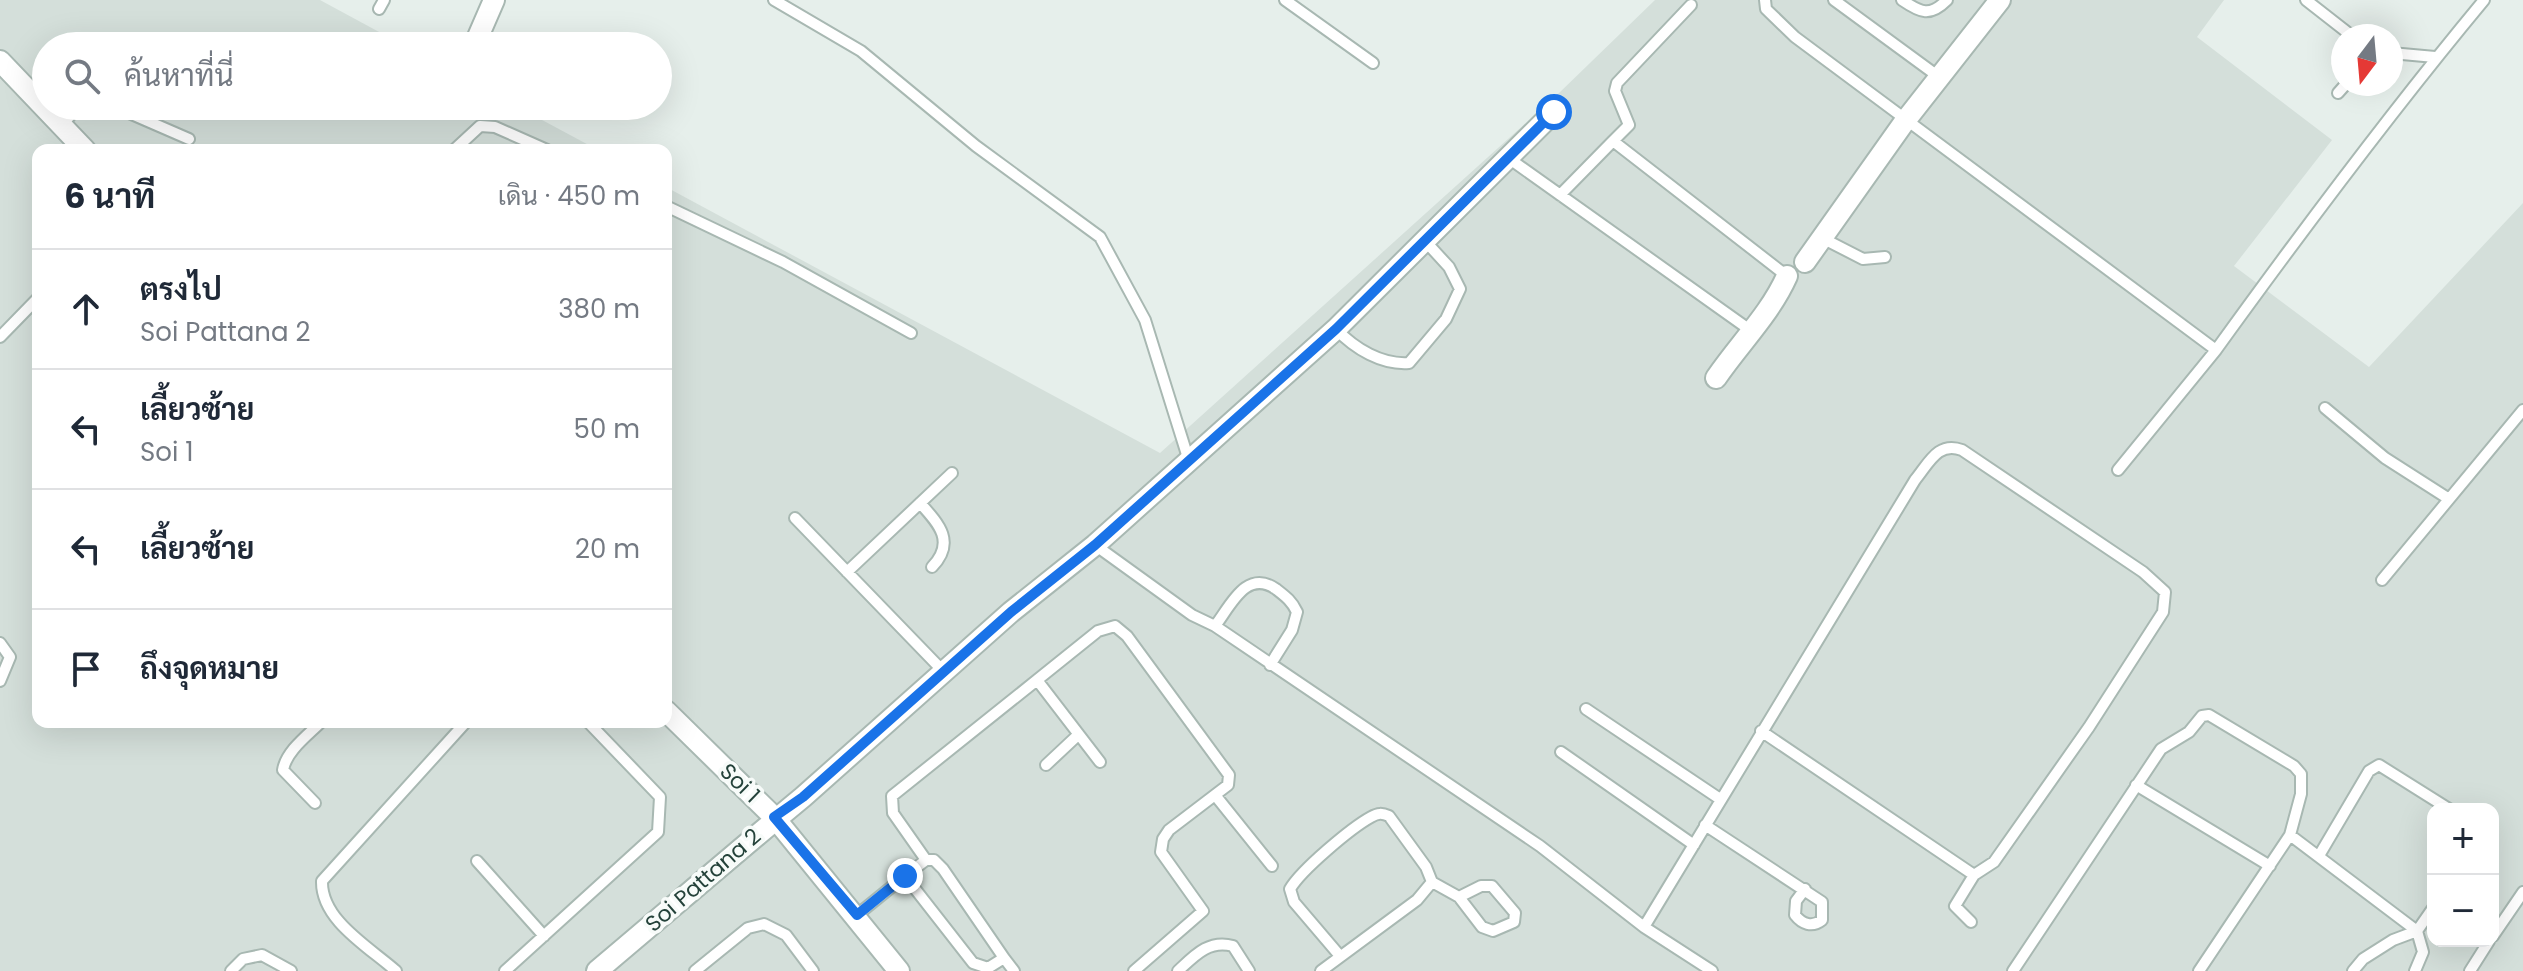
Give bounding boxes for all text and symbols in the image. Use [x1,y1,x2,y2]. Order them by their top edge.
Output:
north arrow [2331,24,2403,96]
search box [32,32,672,120]
icon: search [60,54,104,98]
text: ค้นหาที่นี่ [124,54,234,97]
route start [1536,94,1572,130]
text: 6 นาที [64,172,155,220]
text: เดิน · 450 m [498,178,640,214]
text: ตรงไป [140,268,222,311]
icon: ahead [64,287,108,331]
text: 380 m [558,291,640,327]
text: Soi Pattana 2 [140,314,310,350]
text: เลี้ยวซ้าย [140,388,254,431]
icon: left [64,407,108,451]
text: 50 m [574,411,640,447]
text: Soi 1 [140,434,194,470]
icon: left [64,527,108,571]
text: เลี้ยวซ้าย [140,527,254,570]
text: 20 m [575,531,640,567]
icon: arrive [64,647,108,691]
text: ถึงจุดหมาย [140,647,279,690]
street label: Soi 1 [713,756,767,810]
map controls [2427,803,2499,947]
button: + [2427,803,2499,875]
street label: Soi Pattana 2 [638,821,768,939]
route end [887,858,923,894]
button: − [2427,875,2499,947]

